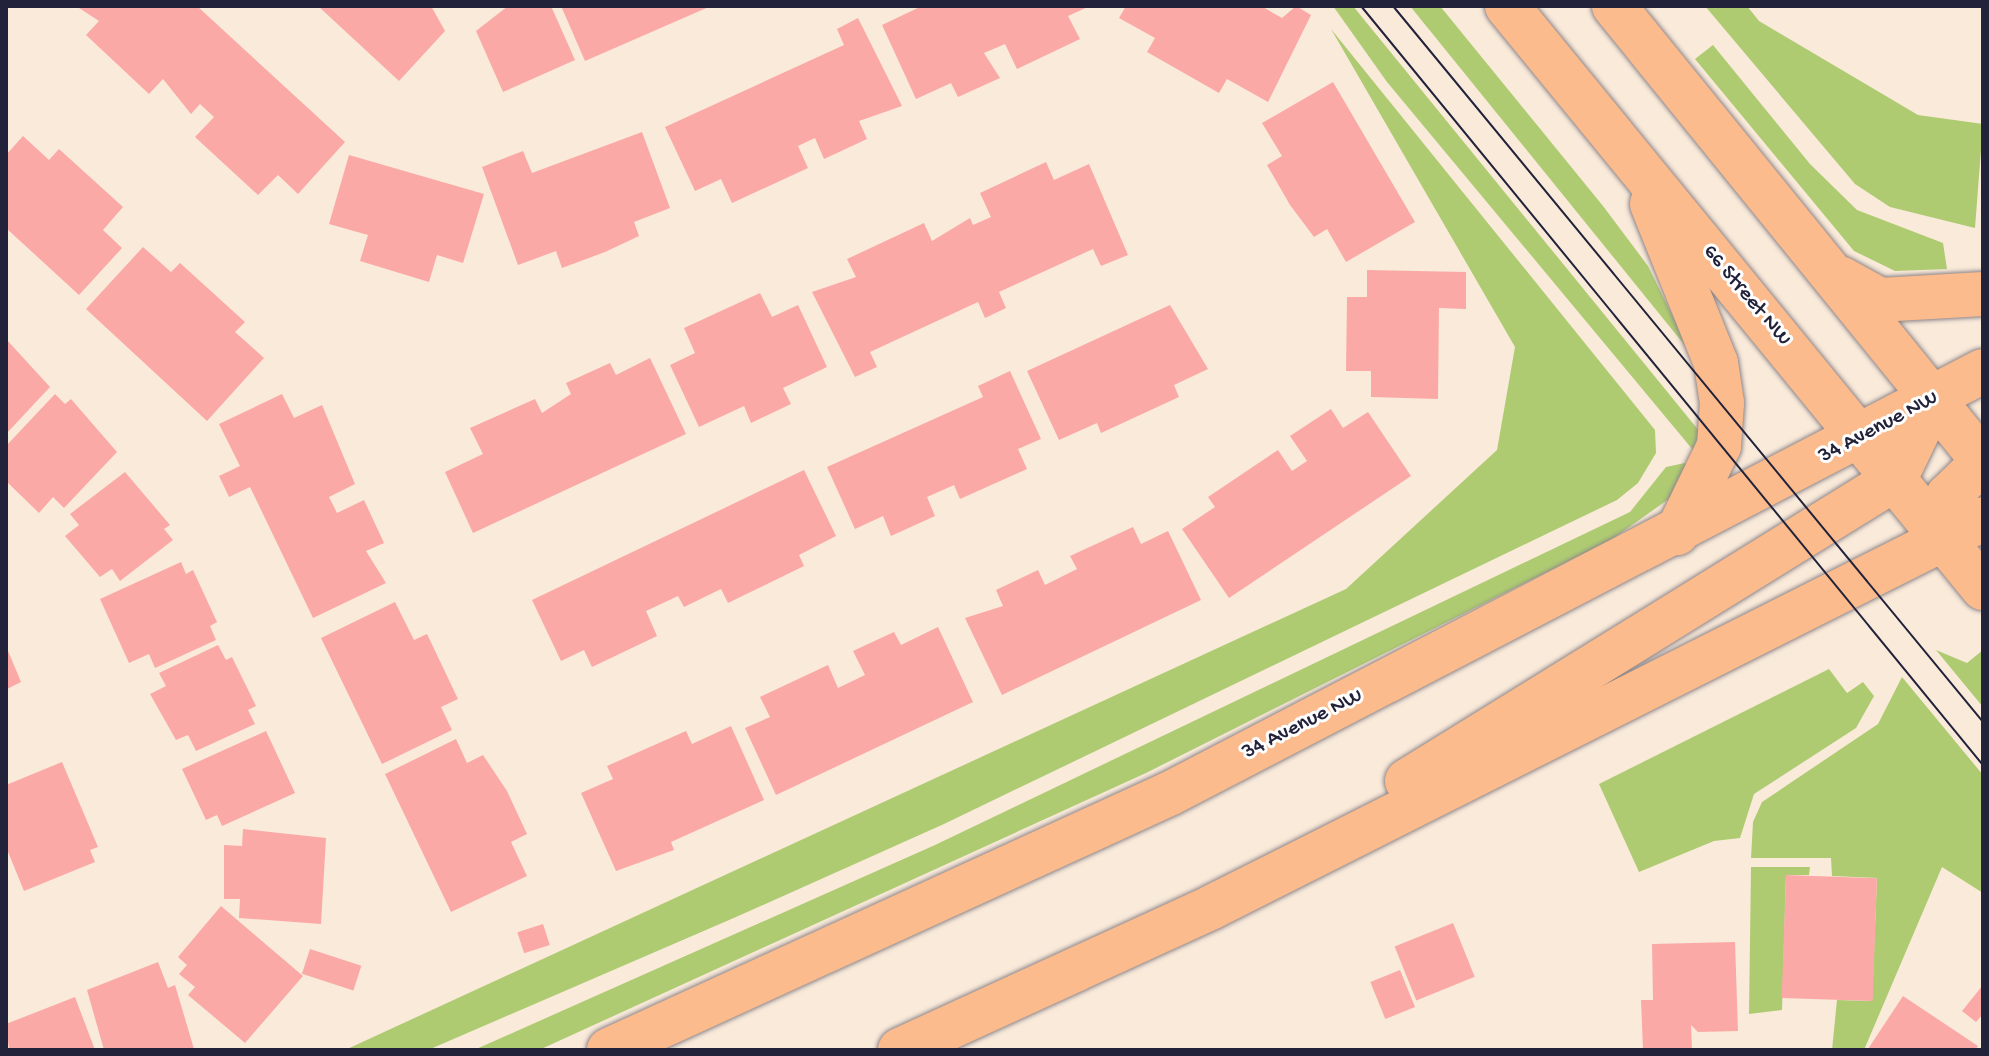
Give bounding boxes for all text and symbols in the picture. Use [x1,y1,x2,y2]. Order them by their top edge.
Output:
street label: 66 Street NW [1696,240,1796,352]
street label: 34 Avenue NW [1815,385,1943,471]
street label: 34 Avenue NW [1238,683,1368,767]

